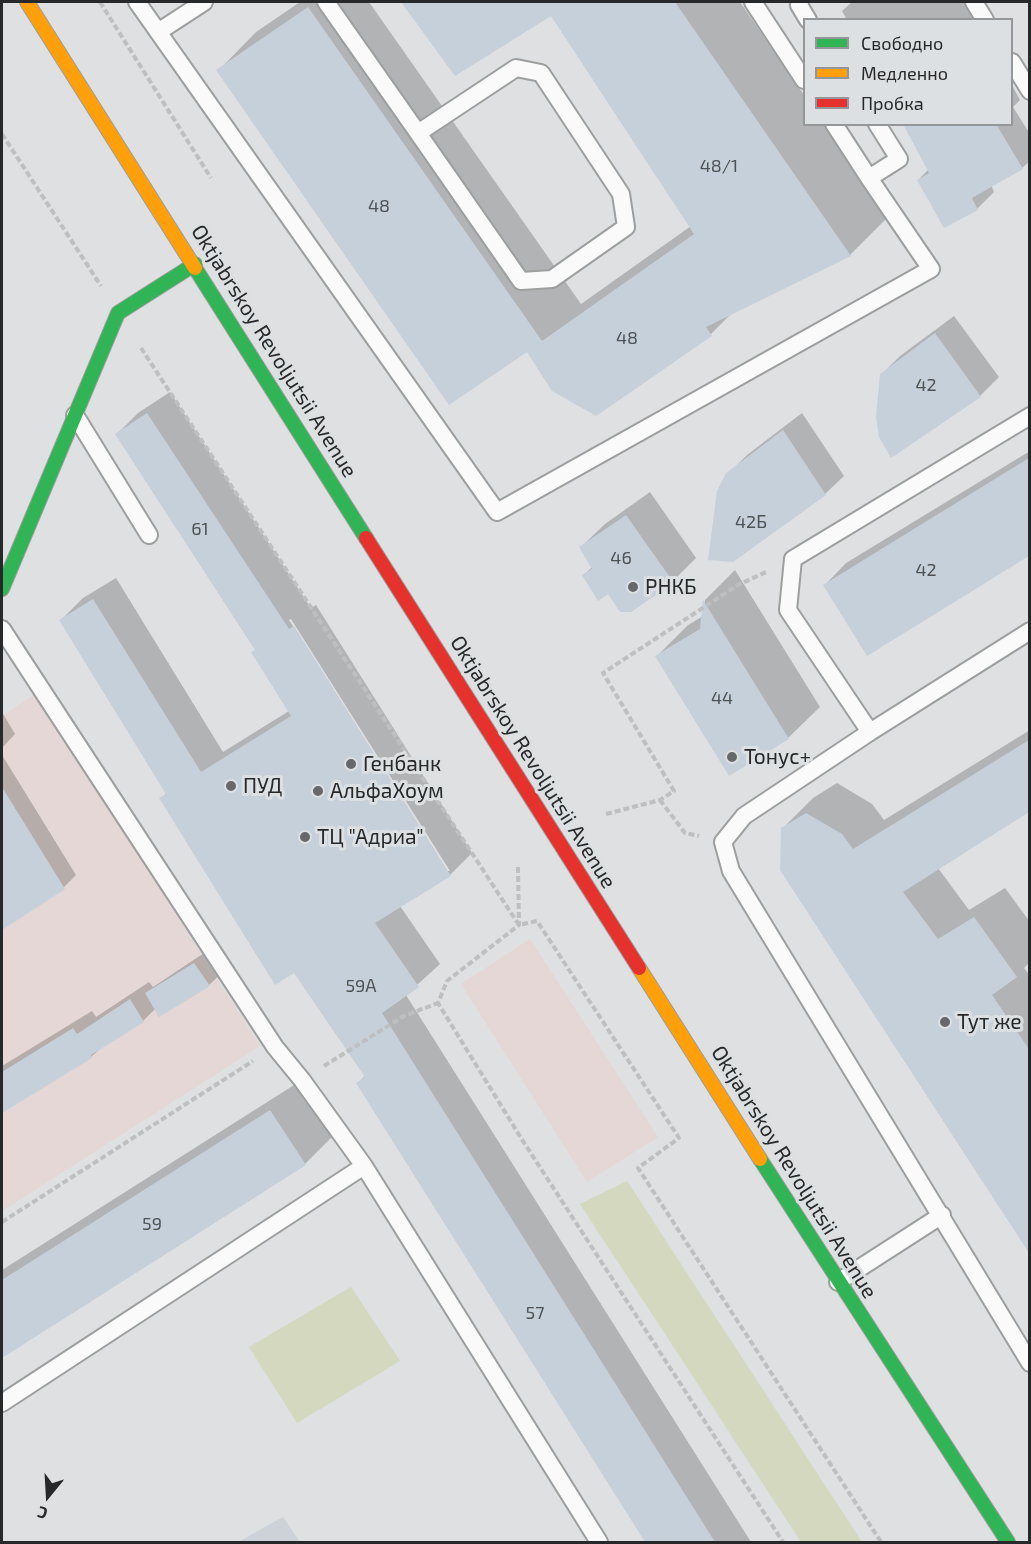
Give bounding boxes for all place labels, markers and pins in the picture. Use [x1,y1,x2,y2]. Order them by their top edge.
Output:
place label: РНКБ [645,574,697,600]
marker: РНКБ [626,580,640,594]
place label: Тонус+ [744,744,811,770]
marker: Тонус+ [725,750,739,764]
place label: Генбанк [363,751,441,777]
marker: Генбанк [344,757,358,771]
place label: ПУД [243,773,282,799]
place label: АльфаХоум [330,778,444,804]
marker: ПУД [224,779,238,793]
marker: АльфаХоум [311,784,325,798]
place label: ТЦ "Адриа" [317,824,424,850]
marker: ТЦ "Адриа" [298,830,312,844]
place label: Тут же [957,1009,1022,1035]
marker: Тут же [938,1015,952,1029]

